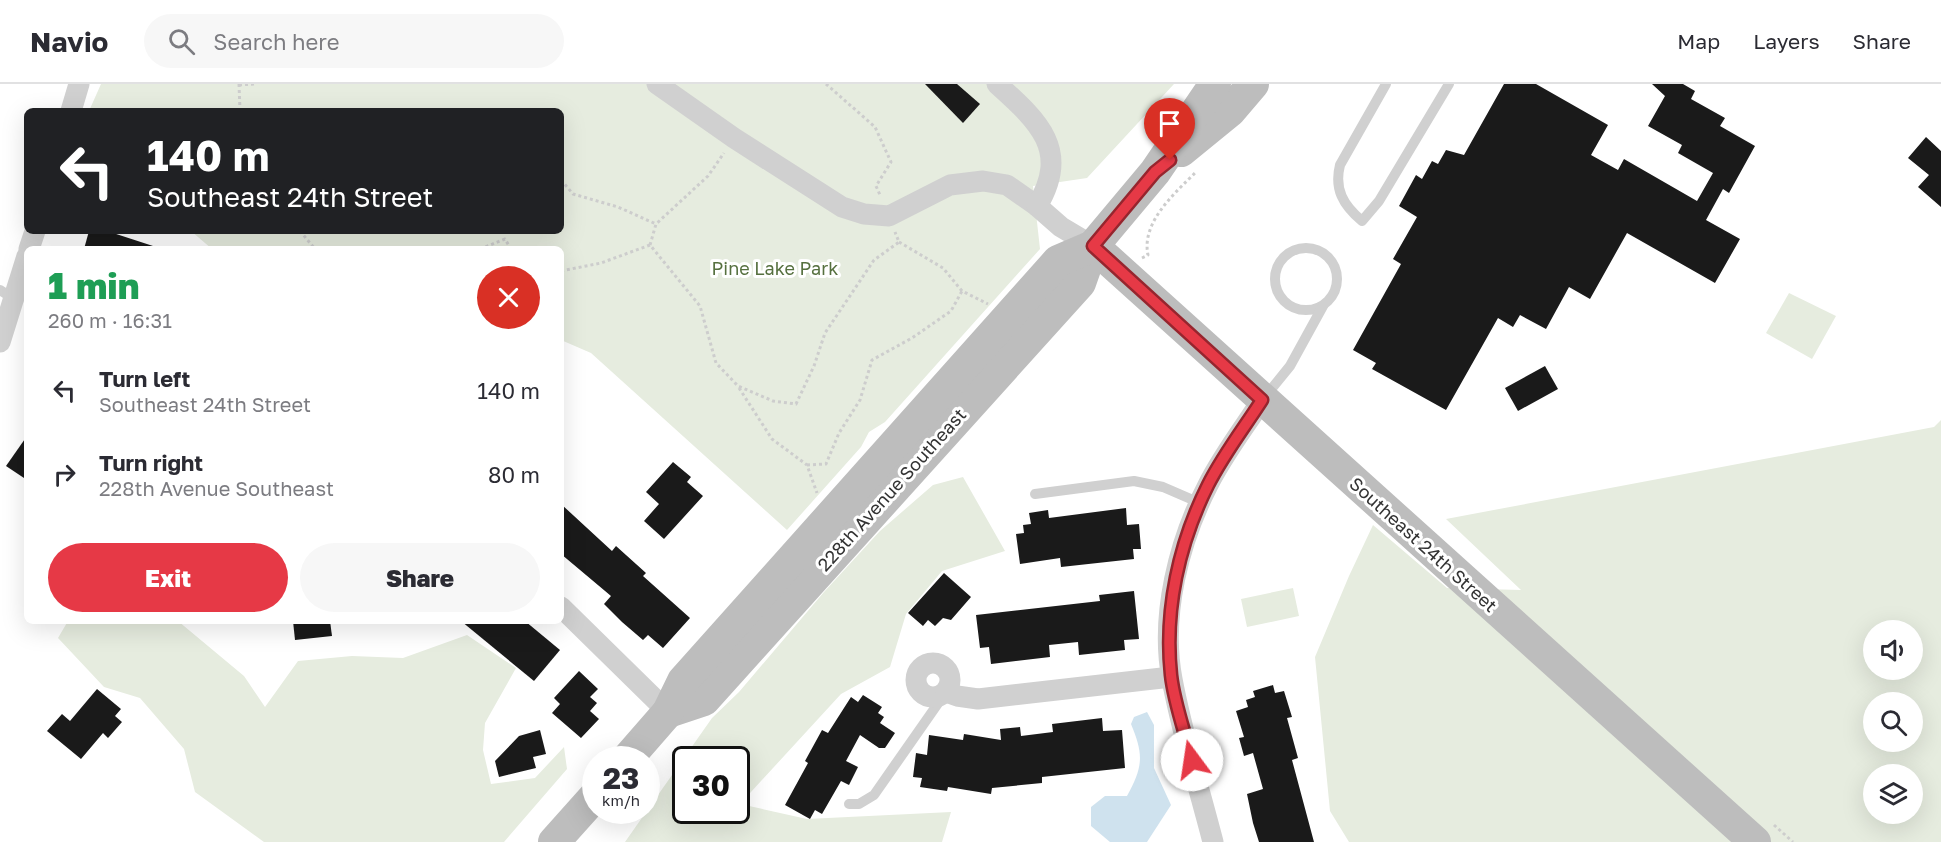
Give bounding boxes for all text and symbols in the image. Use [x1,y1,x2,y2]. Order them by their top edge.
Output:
search box [144,14,564,68]
text: Navio [30,25,108,58]
icon: search [165,25,198,58]
text: Search here [213,28,339,55]
text: Map [1677,28,1720,54]
text: Layers [1753,28,1820,54]
text: Share [1853,28,1911,54]
pin [1144,98,1195,160]
icon: arrive [1153,107,1186,140]
text: 140 m [147,130,269,180]
icon: left [48,132,126,210]
text: Southeast 24th Street [147,181,433,213]
park label: Pine Lake Park [712,257,838,279]
text: 1 min [48,264,139,307]
button: close [477,266,540,329]
text: 260 m · 16:31 [48,308,172,332]
text: Turn left [99,365,190,392]
icon: left [48,374,81,407]
text: 140 m [477,377,540,404]
text: Southeast 24th Street [99,392,311,416]
street label: 228th Avenue Southeast [812,403,970,575]
text: Turn right [99,449,203,476]
icon: right [48,458,81,491]
text: 80 m [488,461,540,488]
street label: Southeast 24th Street [1345,472,1502,616]
text: 228th Avenue Southeast [99,476,334,500]
button: Exit [48,543,288,612]
button: Share [300,543,540,612]
map controls [1863,620,1923,824]
button: sound [1863,620,1923,680]
button: search [1863,692,1923,752]
position arrow [1160,728,1224,792]
speed limit sign: 30 [672,746,750,824]
text: 23 [603,760,639,796]
button: layers [1863,764,1923,824]
text: km/h [602,791,640,809]

